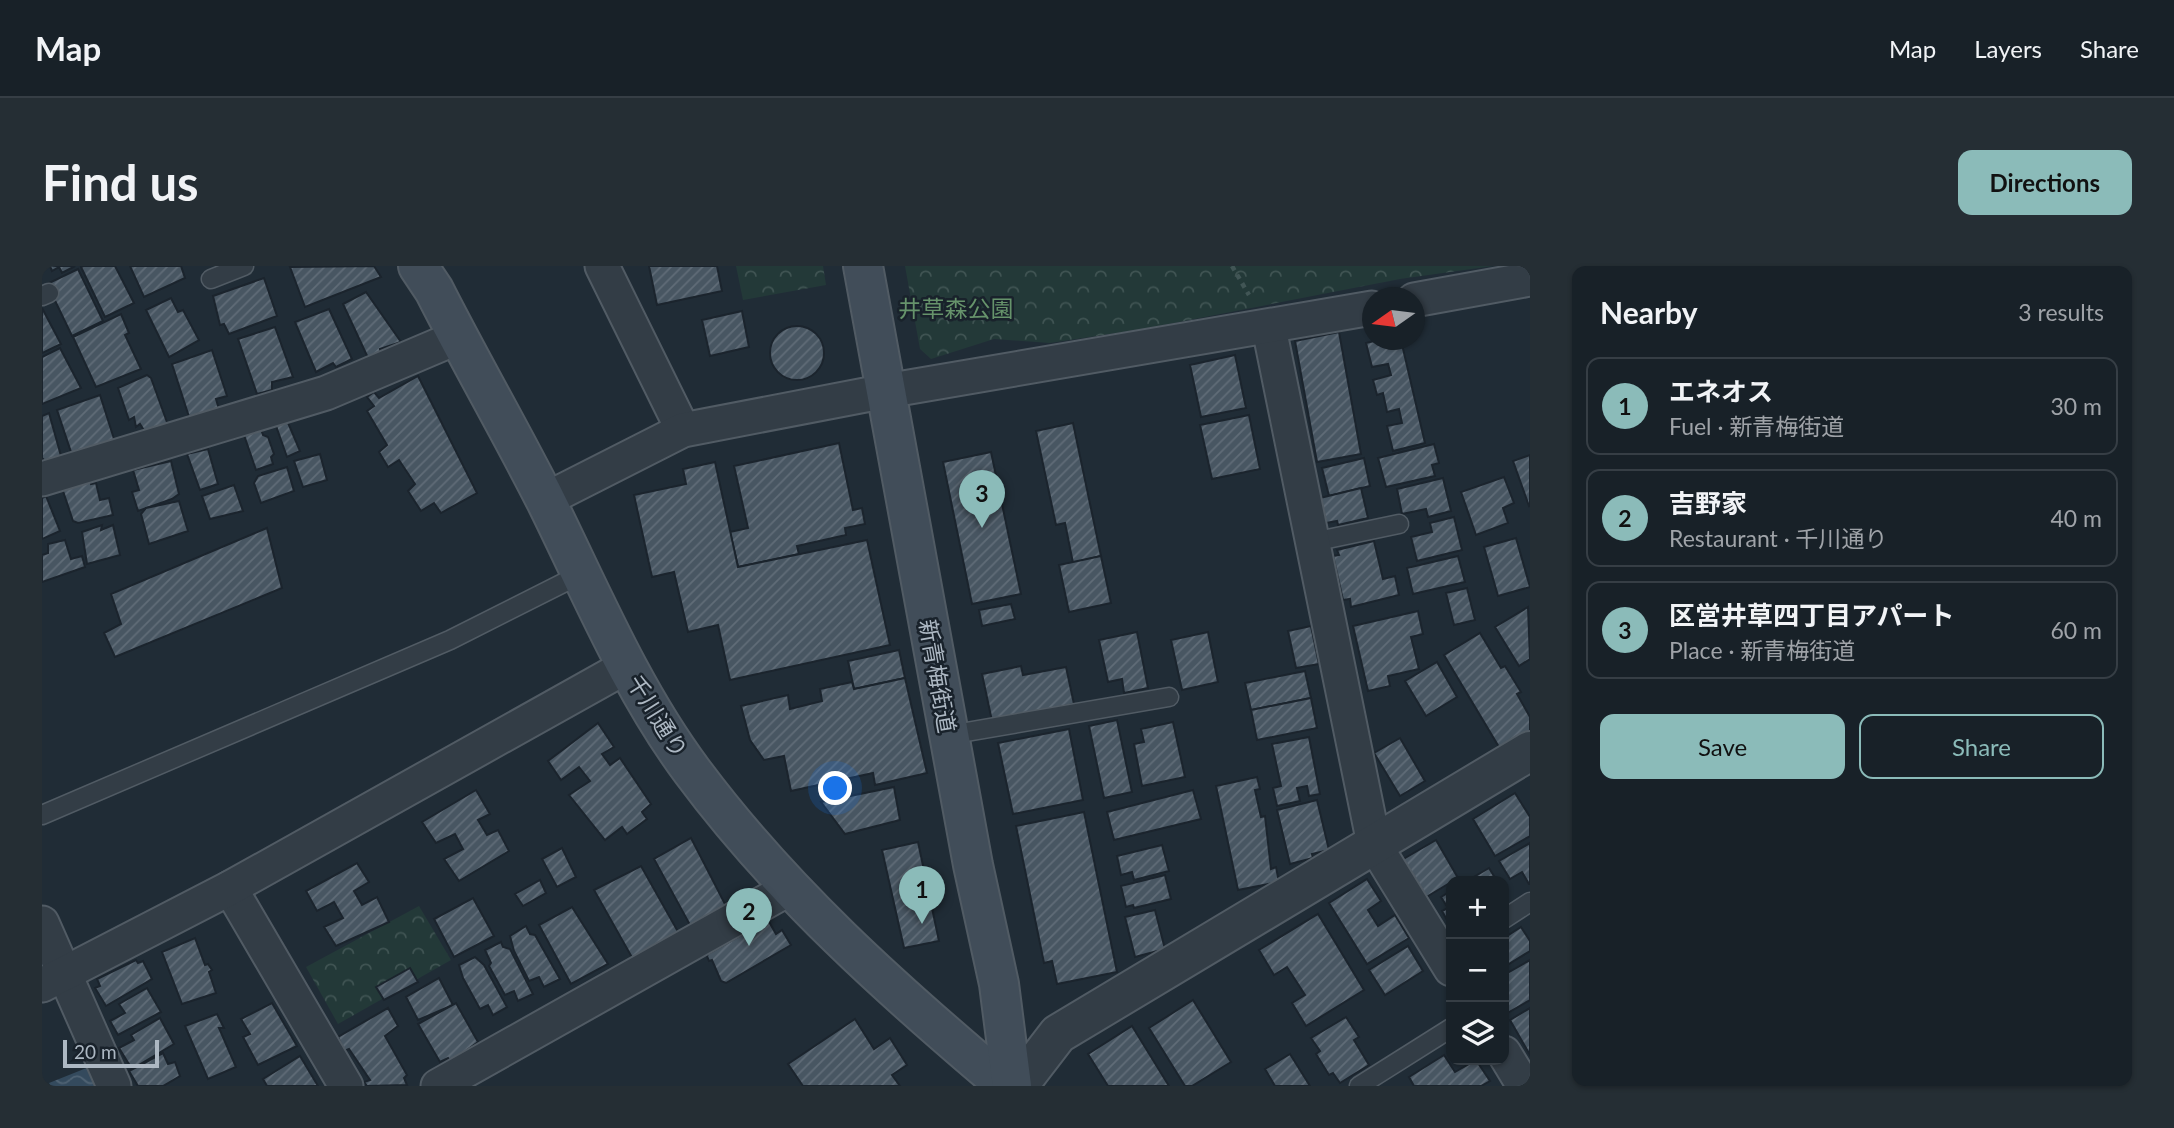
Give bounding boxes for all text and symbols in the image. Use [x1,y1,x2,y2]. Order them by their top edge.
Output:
text: Map [35,28,101,68]
text: Map [1889,34,1936,63]
text: Layers [1974,34,2042,63]
text: Share [2080,34,2139,63]
button: Directions [1958,150,2132,215]
text: Find us [42,153,199,211]
north arrow [1362,287,1425,350]
park label: 井草森公園 [899,294,1014,322]
text: Nearby [1600,294,1698,330]
text: 3 results [2018,298,2104,326]
text: エネオス [1669,375,1773,407]
text: 1 [1618,392,1632,420]
text: 30 m [2051,392,2102,420]
text: Fuel · 新青梅街道 [1669,412,1844,440]
pin: 3 [959,470,1005,528]
text: 吉野家 [1669,487,1747,519]
text: 2 [1618,504,1632,532]
text: 40 m [2051,504,2102,532]
text: Restaurant · 千川通り [1669,524,1888,552]
text: 区営井草四丁目アパート [1669,599,1954,631]
text: 3 [1618,616,1632,644]
text: 60 m [2051,616,2102,644]
street label: 新青梅街道 [914,617,962,735]
text: Place · 新青梅街道 [1669,636,1855,664]
street label: 千川通り [622,670,694,762]
button: Save [1600,714,1845,779]
button: Share [1859,714,2104,779]
your location [818,771,852,805]
pin: 1 [899,866,945,924]
map controls [1446,876,1509,1065]
button: + [1446,876,1509,939]
pin: 2 [726,888,772,946]
button: − [1446,939,1509,1002]
button: layers [1446,1002,1509,1065]
scale bar [63,1037,159,1069]
text: 20 m [74,1040,117,1063]

